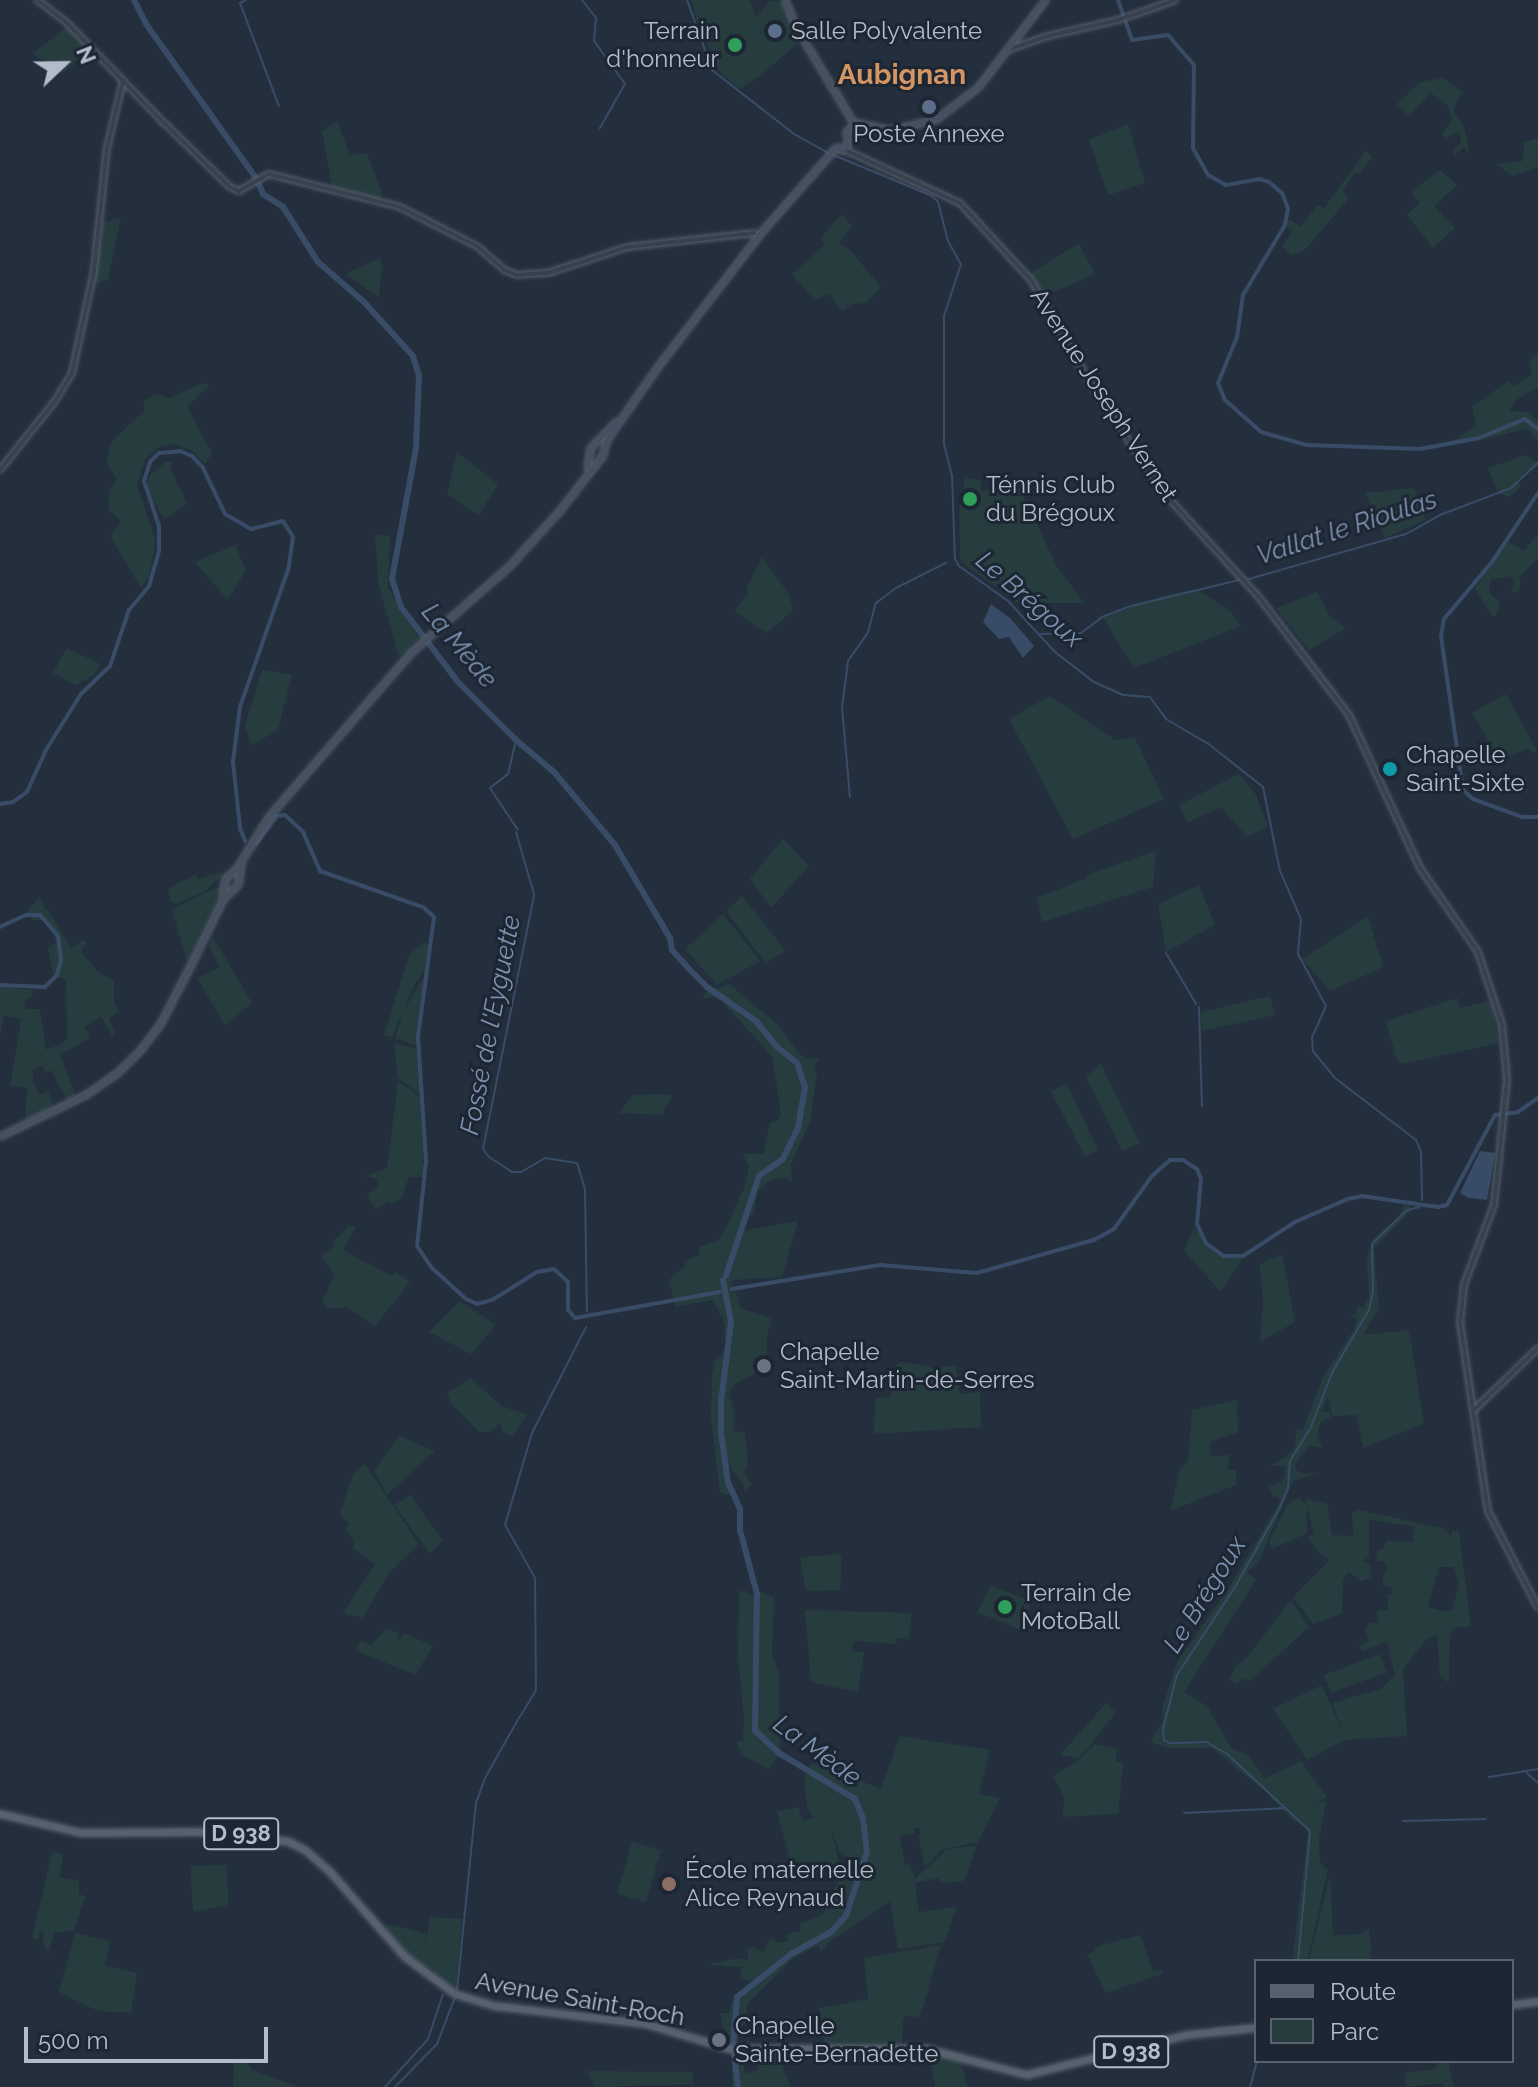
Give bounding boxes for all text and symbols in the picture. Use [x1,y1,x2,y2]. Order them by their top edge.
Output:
place label: Terrain d'honneur [606,17,719,73]
place label: Salle Polyvalente [791,17,982,45]
marker: Salle Polyvalente [766,22,784,40]
north arrow [24,24,104,104]
marker: Terrain d'honneur [726,36,744,54]
text: N [71,42,101,68]
district label: Aubignan [838,58,966,92]
marker: Poste Annexe [920,98,938,116]
place label: Poste Annexe [853,120,1005,148]
street label: Avenue Joseph Vernet [1024,282,1184,508]
place label: Ténnis Club du Brégoux [986,471,1115,527]
water label: Vallat le Rioulas [1253,484,1441,572]
marker: Ténnis Club du Brégoux [961,490,979,508]
water label: Le Brégoux [969,545,1089,655]
water label: La Mède [415,597,503,695]
place label: Chapelle Saint-Sixte [1406,741,1525,797]
marker: Chapelle Saint-Sixte [1381,760,1399,778]
water label: Fossé de l'Eyguette [454,913,528,1137]
place label: Chapelle Saint-Martin-de-Serres [780,1338,1035,1394]
marker: Chapelle Saint-Martin-de-Serres [755,1357,773,1375]
water label: Le Brégoux [1157,1531,1253,1659]
place label: Terrain de MotoBall [1021,1579,1131,1635]
marker: Terrain de MotoBall [996,1598,1014,1616]
water label: La Mède [767,1709,867,1793]
road number: D 938 [203,1816,279,1852]
place label: École maternelle Alice Reynaud [685,1856,874,1912]
marker: École maternelle Alice Reynaud [660,1875,678,1893]
legend [1254,1959,1514,2063]
street label: Avenue Saint-Roch [473,1966,687,2032]
text: Route [1330,1977,1396,2006]
scale bar [28,2011,272,2061]
place label: Chapelle Sainte-Bernadette [735,2012,938,2068]
text: Parc [1330,2017,1379,2046]
text: 500 m [38,2026,109,2055]
marker: Chapelle Sainte-Bernadette [710,2031,728,2049]
road number: D 938 [1093,2034,1169,2070]

